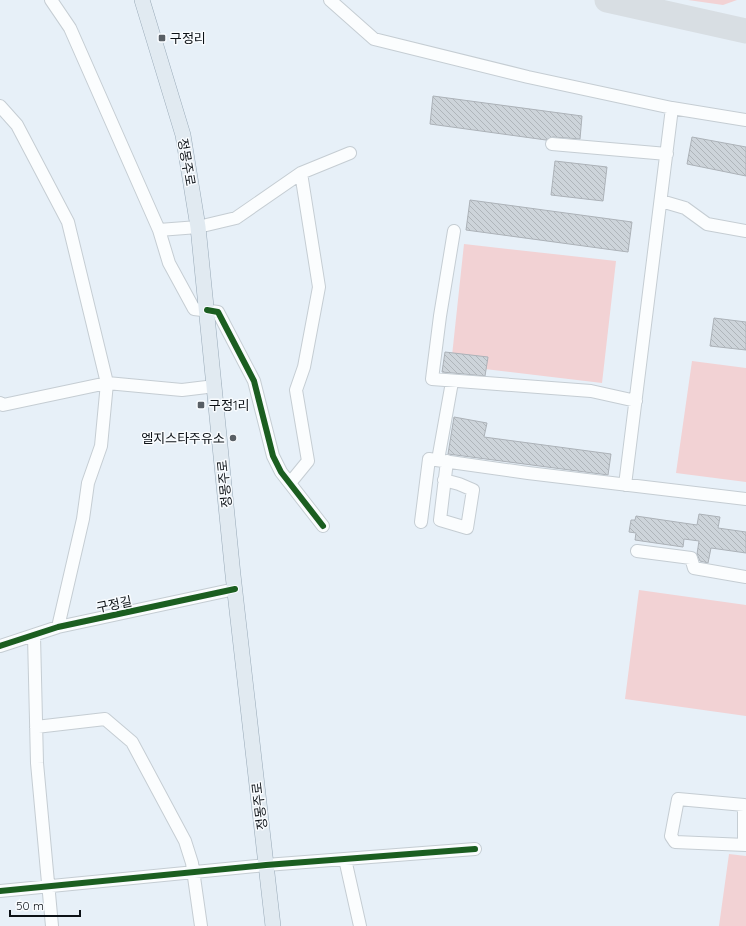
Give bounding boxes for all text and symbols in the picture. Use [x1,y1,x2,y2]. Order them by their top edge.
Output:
place label: 구정리 [170,30,206,46]
marker: 구정리 [157,33,167,43]
street label: 정몽주로 [175,137,199,187]
place label: 구정1리 [209,397,250,413]
marker: 구정1리 [196,400,206,410]
place label: 엘지스타주유소 [141,430,225,446]
marker: 엘지스타주유소 [228,433,238,443]
street label: 정몽주로 [214,459,234,509]
street label: 구정길 [95,592,133,616]
street label: 정몽주로 [248,781,270,831]
scale bar [10,892,80,918]
text: 50 m [16,898,44,913]

